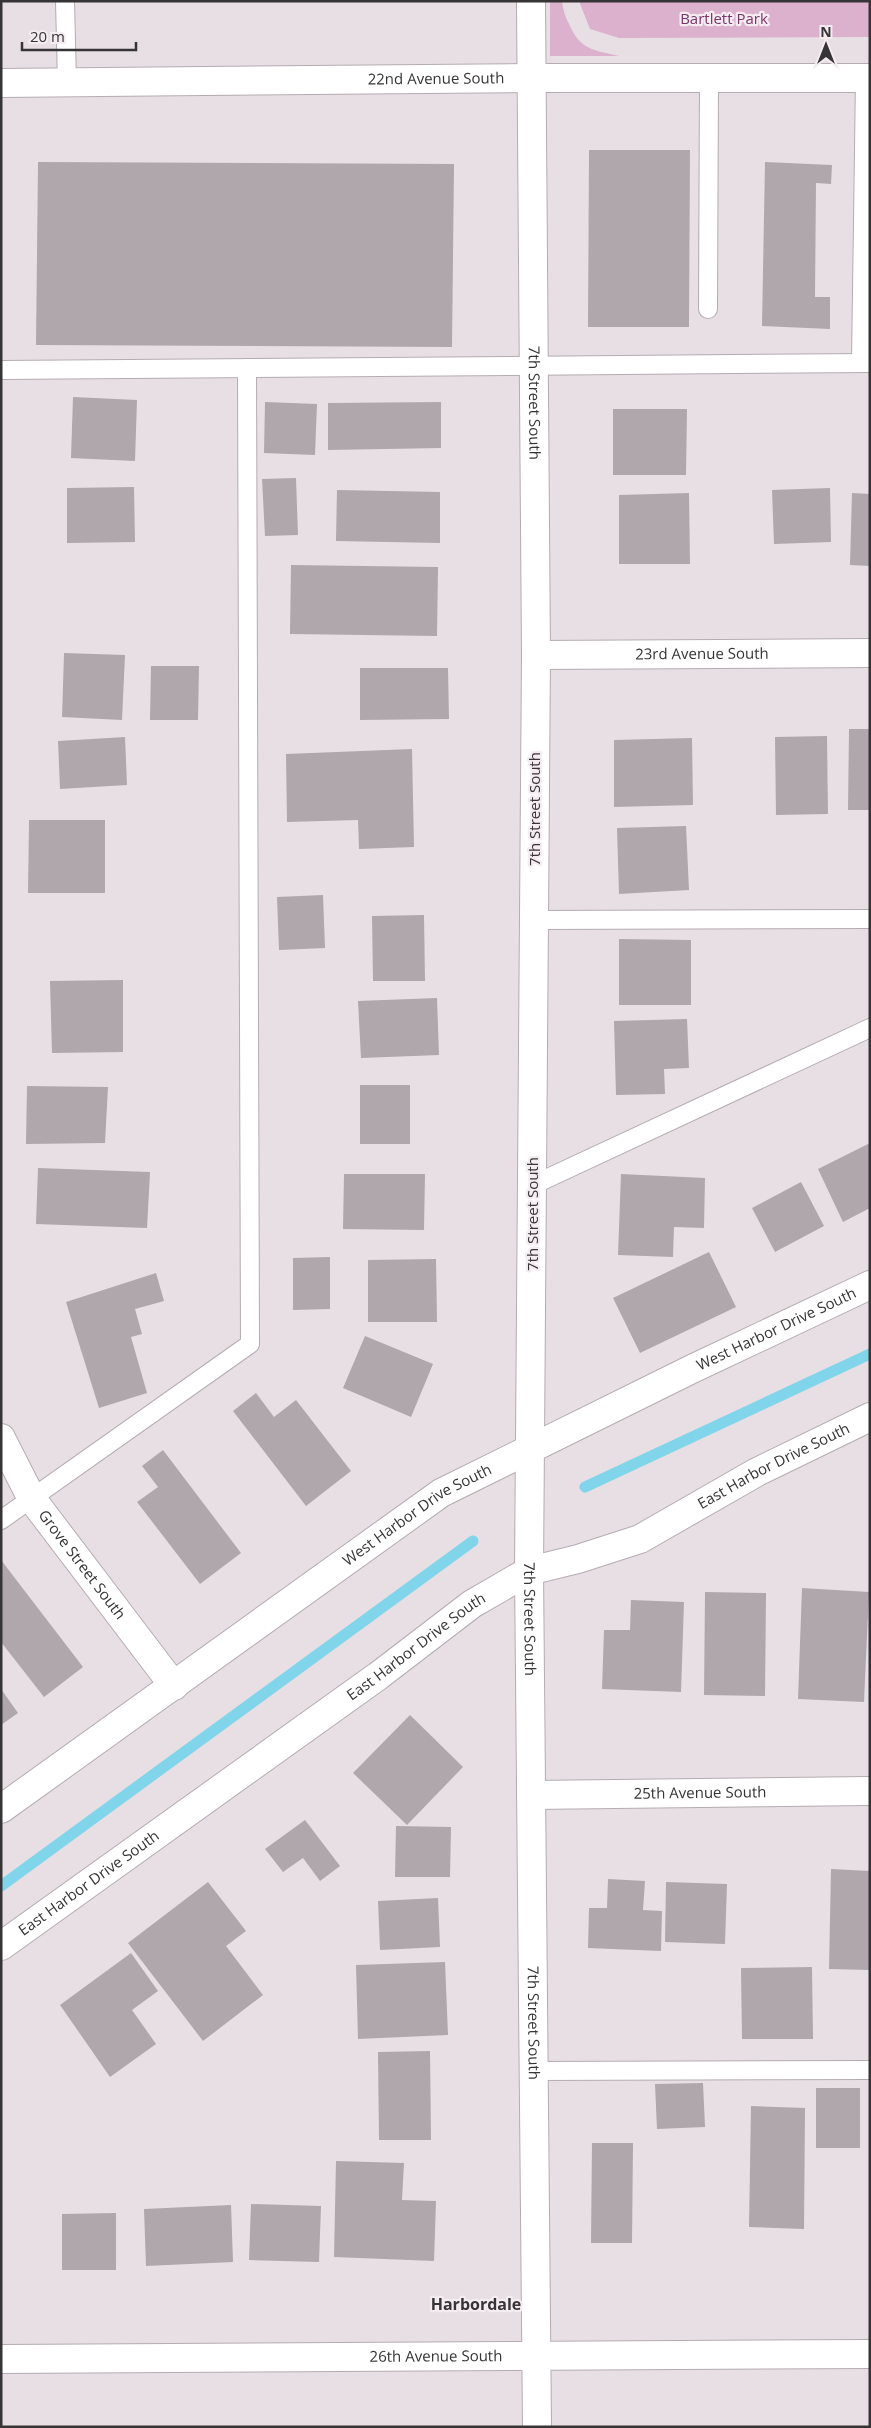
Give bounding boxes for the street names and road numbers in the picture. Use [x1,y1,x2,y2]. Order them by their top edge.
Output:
street label: 22nd Avenue South [368,67,504,89]
street label: 7th Street South [525,346,546,460]
street label: 23rd Avenue South [635,643,769,663]
street label: 7th Street South [524,752,544,866]
street label: 7th Street South [522,1157,542,1271]
street label: West Harbor Drive South [693,1282,859,1374]
street label: East Harbor Drive South [694,1418,853,1513]
street label: West Harbor Drive South [338,1459,495,1570]
street label: Grove Street South [35,1505,131,1623]
street label: 7th Street South [520,1562,541,1676]
street label: East Harbor Drive South [342,1587,489,1704]
street label: 25th Avenue South [633,1781,767,1803]
street label: East Harbor Drive South [14,1825,163,1940]
street label: 7th Street South [524,1966,545,2080]
street label: 26th Avenue South [370,2345,502,2366]

